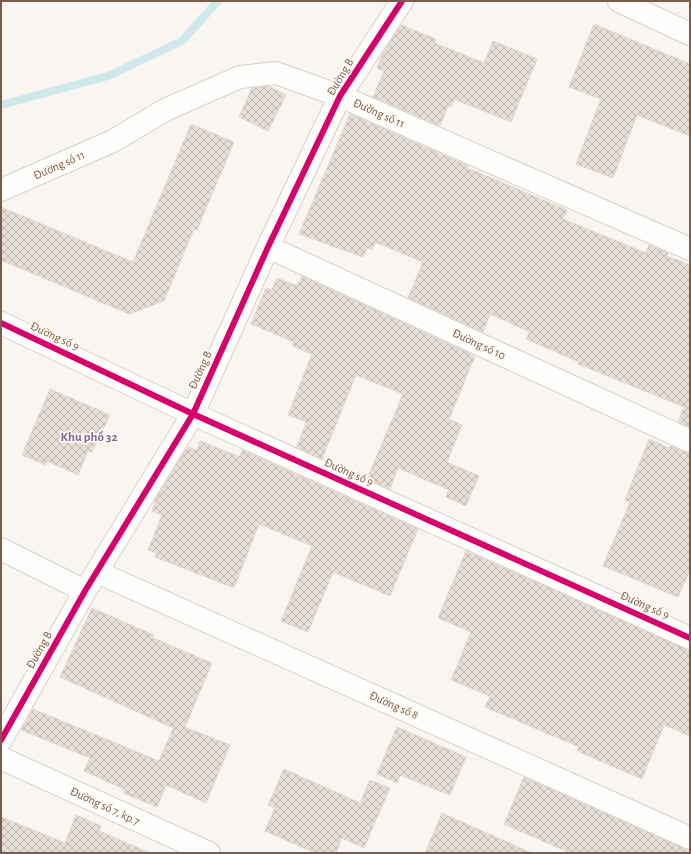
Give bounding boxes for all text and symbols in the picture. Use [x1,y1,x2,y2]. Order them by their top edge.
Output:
street label: Đường B [324,56,356,98]
street label: Đường số 11 [351,96,407,130]
street label: Đường số 11 [31,148,87,182]
street label: Đường số 9 [29,320,82,353]
street label: Đường số 10 [451,326,507,362]
street label: Đường B [186,349,214,391]
district label: Khu phố 32 [60,430,118,444]
street label: Đường số 9 [323,456,376,488]
street label: Đường số 9 [619,589,672,621]
street label: Đường B [24,629,54,671]
street label: Đường số 8 [368,689,421,721]
street label: Đường số 7, kp.7 [68,785,142,827]

